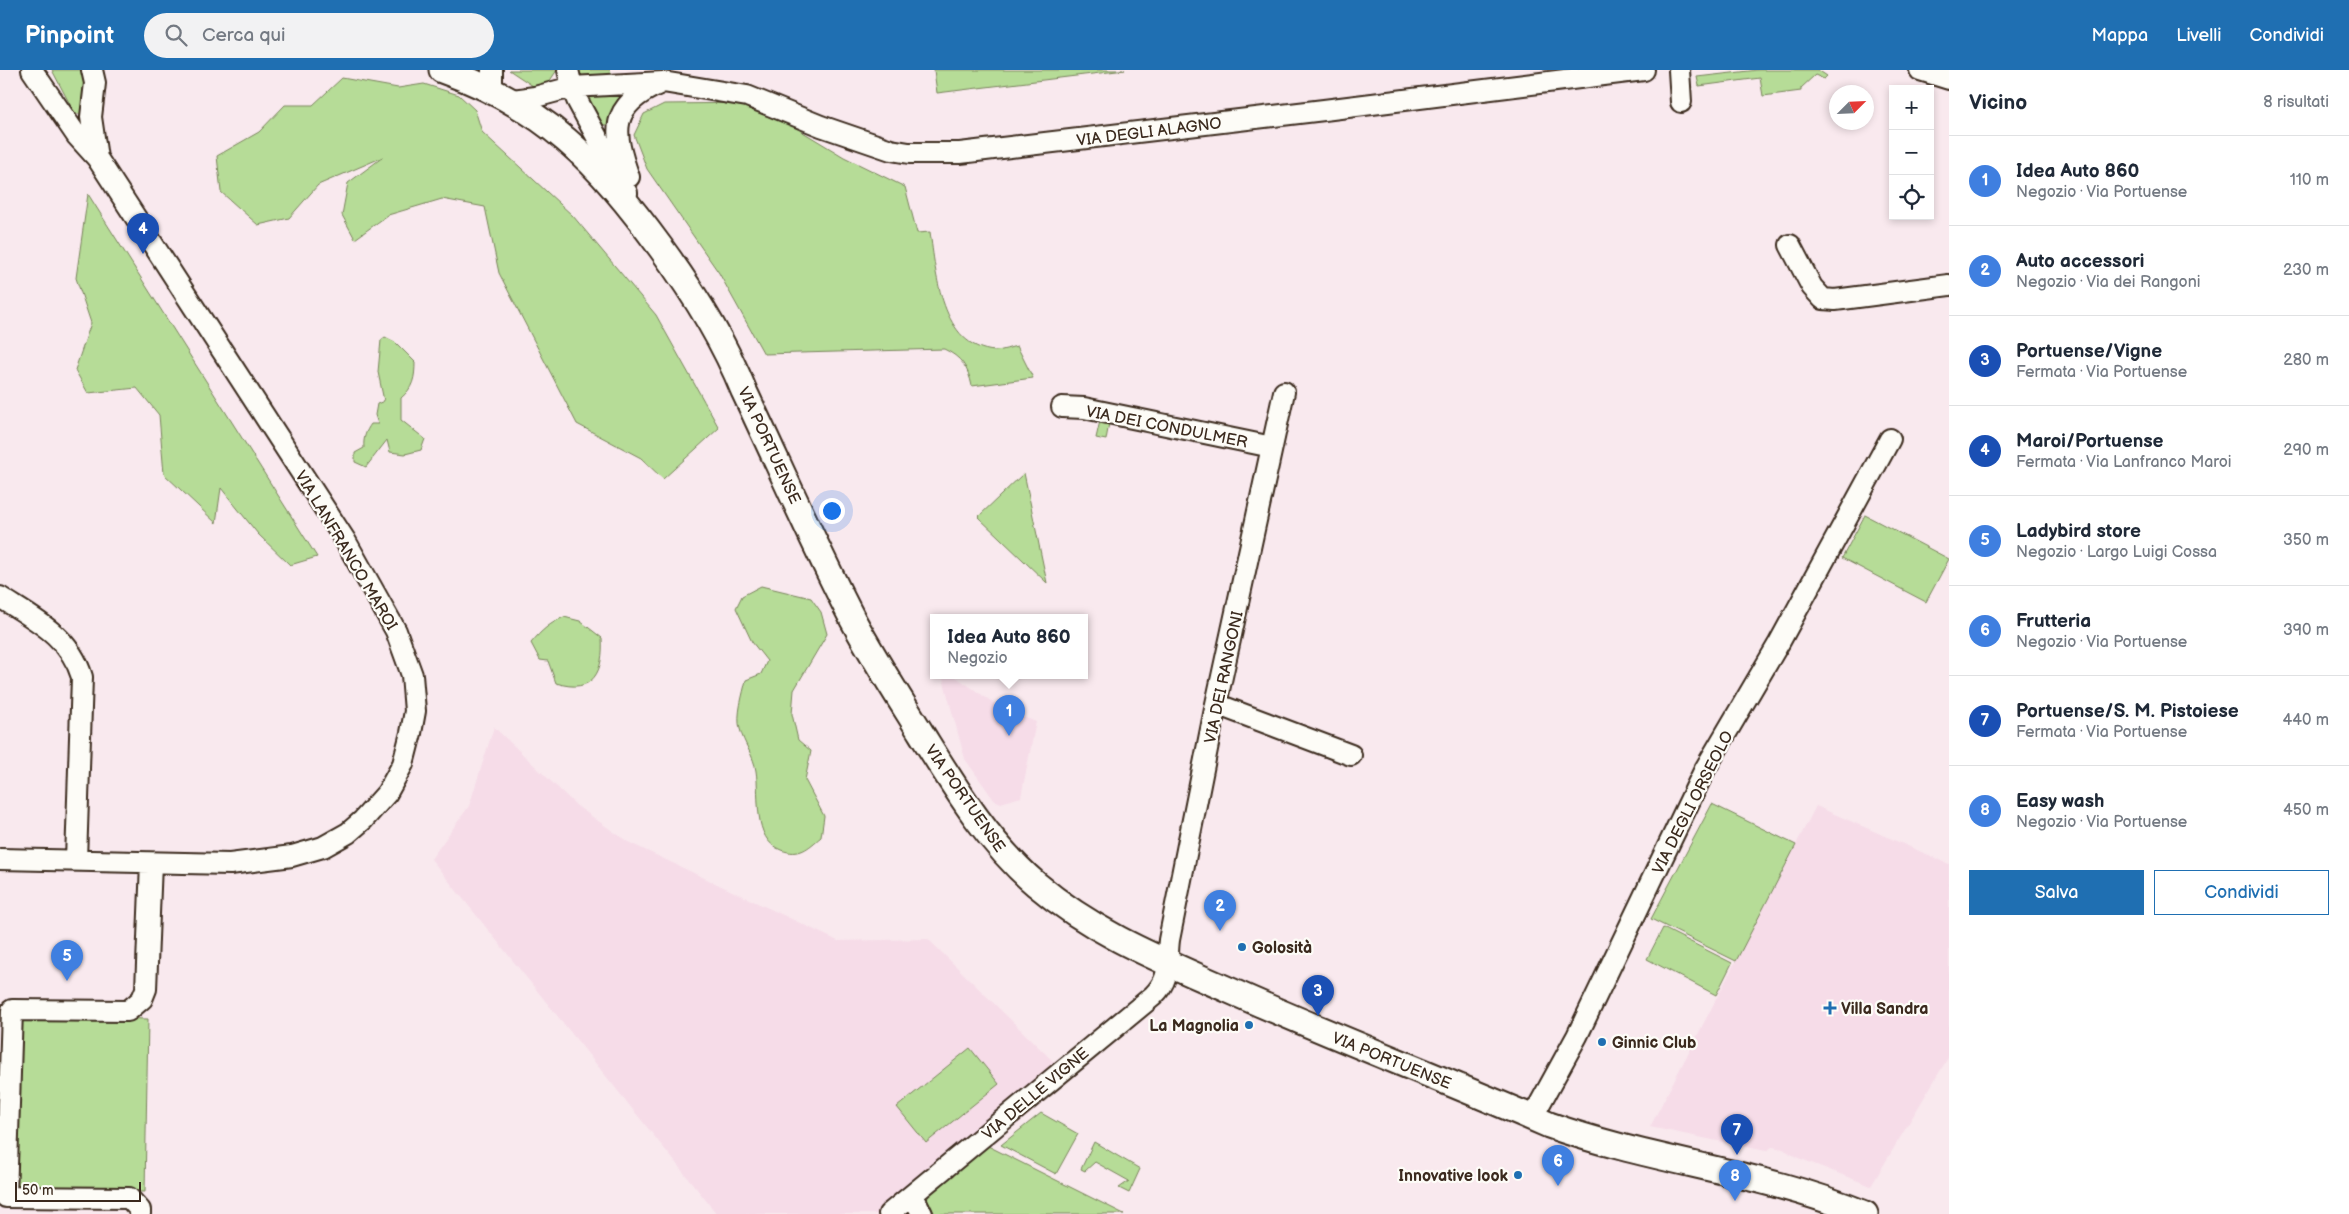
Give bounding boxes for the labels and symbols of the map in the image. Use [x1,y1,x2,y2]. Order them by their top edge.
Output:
north arrow [1829,85,1874,130]
street label: VIA DEGLI ALAGNO [1076,114,1223,151]
pin: 4 [127,213,159,254]
street label: VIA PORTUENSE [733,384,804,507]
street label: VIA DEI CONDULMER [1084,402,1249,452]
street label: VIA LANFRANCO MAROI [291,468,401,634]
your location [819,498,845,524]
street label: VIA DEI RANGONI [1201,609,1248,745]
pin: 1 [993,695,1025,736]
street label: VIA DEGLI ORSEOLO [1649,728,1738,877]
street label: VIA PORTUENSE [921,742,1009,856]
pin: 2 [1204,890,1236,931]
place label: Golosità [1252,939,1312,958]
pin: 5 [51,940,83,981]
marker: Golosità [1236,941,1248,953]
pin: 3 [1302,975,1334,1016]
place label: Villa Sandra [1841,1000,1929,1019]
marker: Villa Sandra [1823,1001,1837,1015]
place label: La Magnolia [1149,1017,1239,1036]
marker: La Magnolia [1243,1019,1255,1031]
street label: VIA PORTUENSE [1329,1029,1454,1094]
place label: Ginnic Club [1612,1034,1697,1053]
marker: Ginnic Club [1596,1036,1608,1048]
street label: VIA DELLE VIGNE [979,1044,1093,1144]
pin: 7 [1721,1114,1753,1155]
pin: 6 [1542,1145,1574,1186]
pin: 8 [1719,1160,1751,1201]
place label: Innovative look [1399,1167,1509,1186]
marker: Innovative look [1512,1169,1524,1181]
scale bar [15,1179,141,1202]

